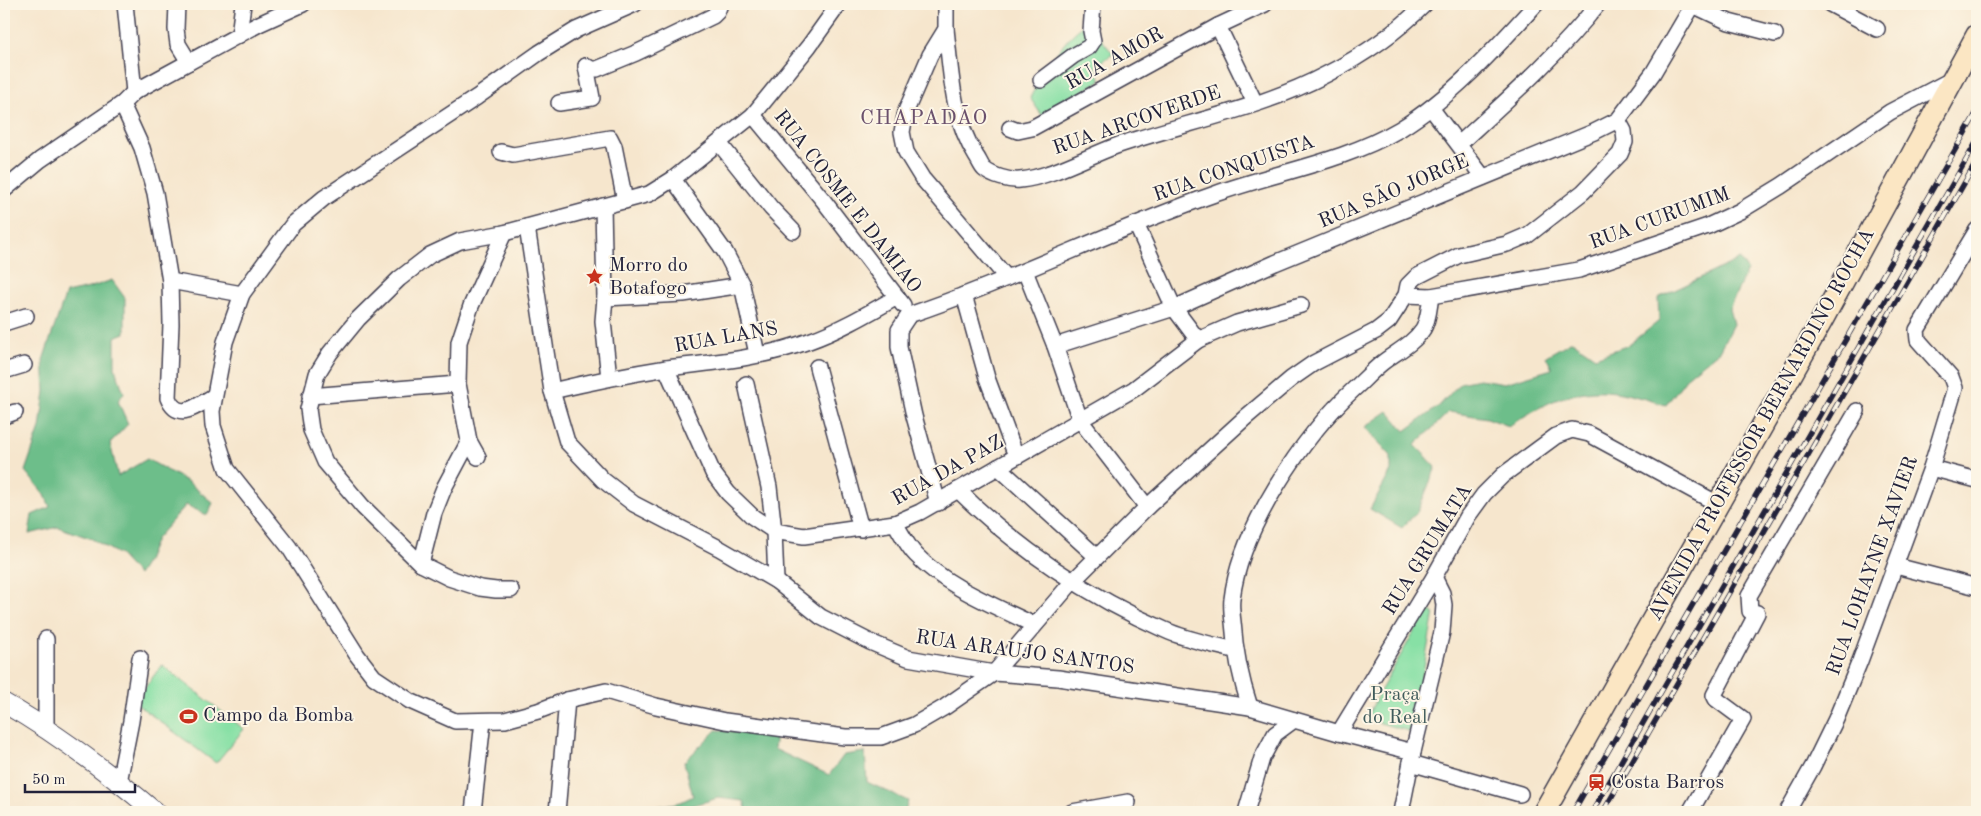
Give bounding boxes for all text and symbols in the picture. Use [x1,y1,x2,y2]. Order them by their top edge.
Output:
street label: RUA AMOR [1063,24,1167,94]
street label: RUA ARCOVERDE [1050,83,1224,159]
district label: CHAPADÃO [860,104,988,129]
street label: RUA COSME E DAMIAO [770,107,924,297]
street label: RUA CONQUISTA [1151,132,1317,206]
street label: RUA SÃO JORGE [1315,149,1472,233]
street label: RUA CURUMIM [1587,184,1733,254]
street label: AVENIDA PROFESSOR BERNARDINO ROCHA [1645,225,1879,625]
place label: Morro do Botafogo [609,256,688,299]
place icon: Morro do Botafogo [585,267,605,287]
street label: RUA LANS [673,319,779,357]
street label: RUA DA PAZ [889,432,1007,510]
street label: RUA LOHAYNE XAVIER [1824,454,1922,678]
street label: RUA GRUMATA [1380,481,1476,619]
street label: RUA ARAUJO SANTOS [914,628,1136,678]
park label: Praça do Real [1363,685,1427,728]
sports icon: Campo da Bomba [179,706,199,726]
place label: Campo da Bomba [203,706,354,726]
scale bar [25,761,135,793]
text: 50 m [32,773,66,788]
station icon: Costa Barros [1587,773,1607,793]
place label: Costa Barros [1611,773,1724,793]

